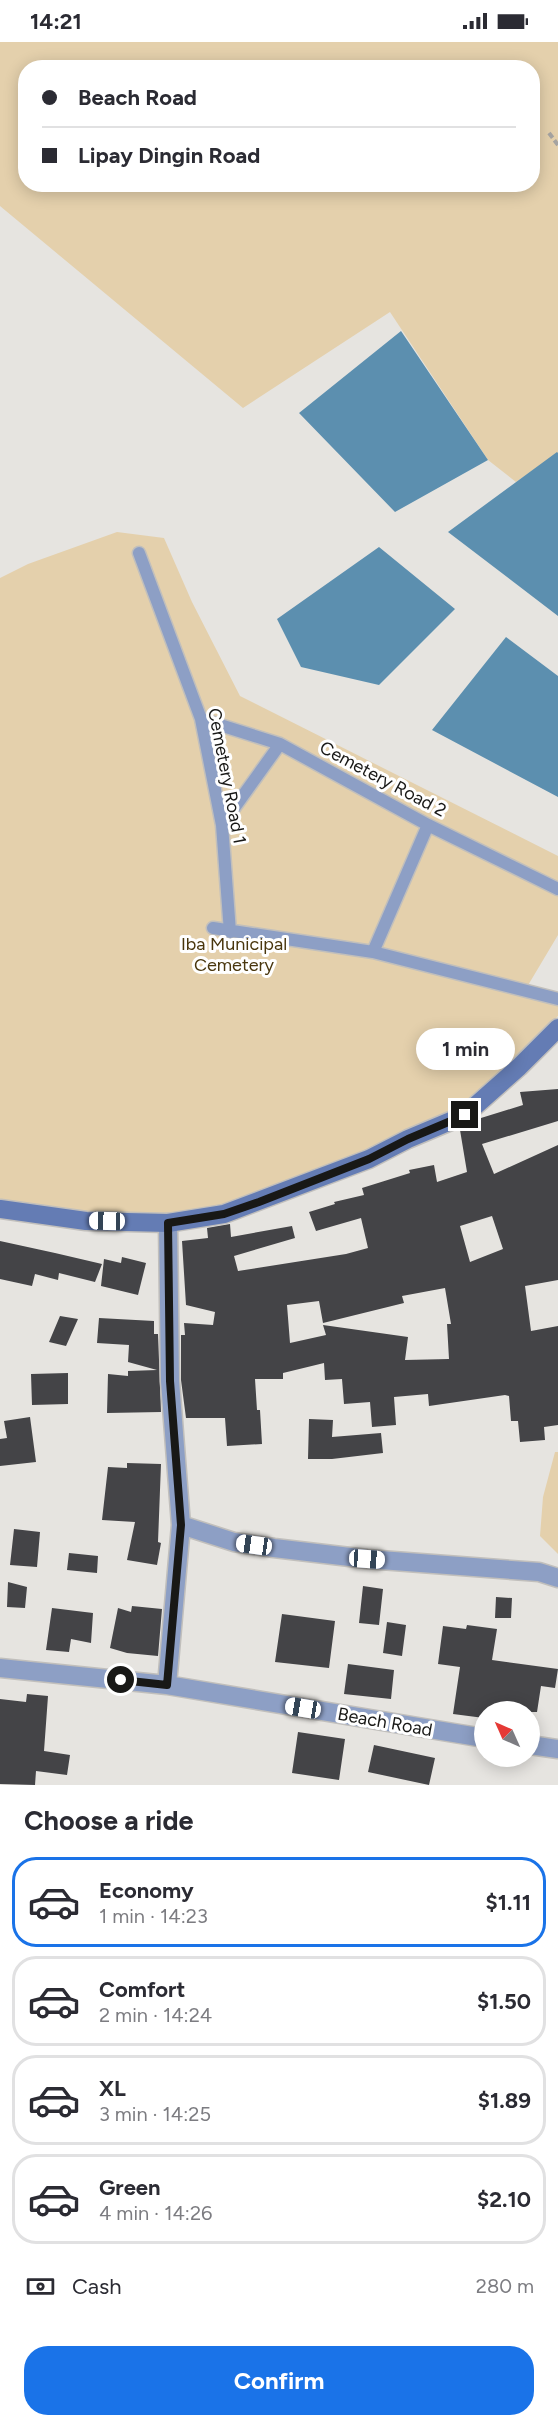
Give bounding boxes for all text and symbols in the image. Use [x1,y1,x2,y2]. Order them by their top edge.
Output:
text: 14:21 [30,8,82,35]
text: Beach Road [78,84,197,111]
text: Lipay Dingin Road [78,142,260,169]
street label: Cemetery Road 1 [203,706,251,846]
street label: Cemetery Road 2 [316,736,450,822]
park label: Iba Municipal Cemetery [181,933,287,976]
callout: 1 min [416,1028,514,1070]
text: 1 min [442,1037,489,1061]
route end [451,1101,478,1128]
car [89,1212,125,1230]
car [235,1534,273,1556]
car [348,1549,386,1569]
route start [107,1666,134,1693]
car [284,1696,322,1720]
north arrow [474,1701,540,1767]
map controls [474,1701,540,1767]
street label: Beach Road [336,1703,434,1741]
text: Choose a ride [24,1804,193,1837]
icon: car [27,1875,81,1929]
text: Economy [99,1877,194,1904]
text: $1.11 [486,1889,531,1916]
text: 1 min · 14:23 [99,1904,208,1928]
icon: car [27,1974,81,2028]
text: Comfort [99,1976,185,2003]
text: $1.50 [477,1988,531,2015]
text: 2 min · 14:24 [99,2003,212,2027]
icon: car [27,2073,81,2127]
text: XL [99,2075,126,2102]
text: $1.89 [478,2087,531,2114]
text: 3 min · 14:25 [99,2102,211,2126]
icon: car [27,2172,81,2226]
text: Green [99,2174,161,2201]
text: $2.10 [477,2186,531,2213]
text: 4 min · 14:26 [99,2201,212,2225]
icon: cash [24,2270,57,2303]
text: Cash [72,2273,122,2300]
text: 280 m [476,2274,534,2298]
button: Confirm [24,2346,534,2415]

